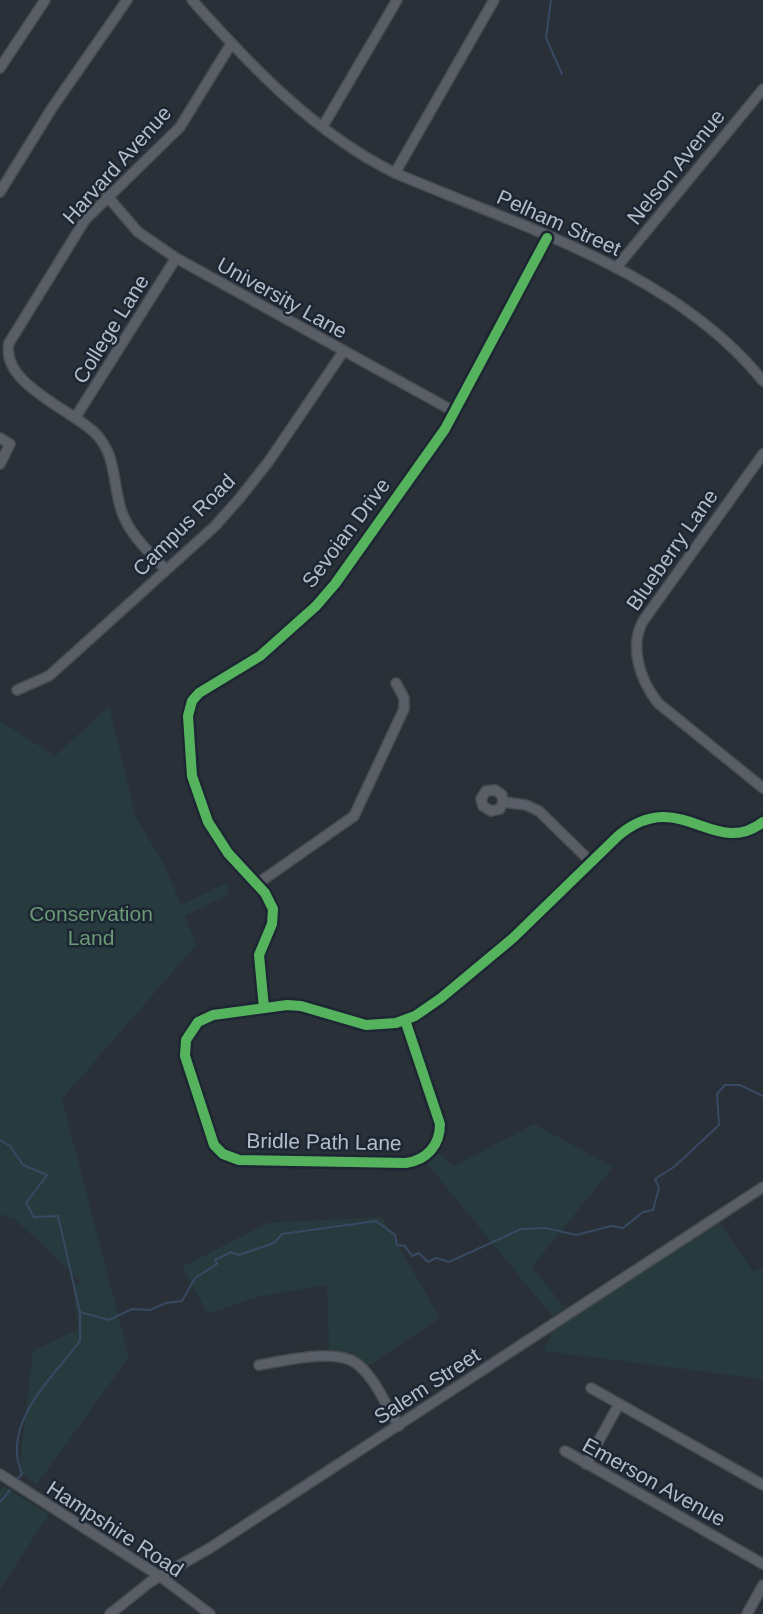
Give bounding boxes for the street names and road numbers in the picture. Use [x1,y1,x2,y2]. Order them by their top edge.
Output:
street label: Harvard Avenue [58,101,175,228]
street label: Nelson Avenue [622,105,729,229]
street label: Pelham Street [494,185,625,260]
street label: University Lane [213,252,351,343]
street label: College Lane [68,270,153,387]
street label: Campus Road [128,469,239,580]
street label: Sevoian Drive [297,474,394,592]
street label: Blueberry Lane [621,485,722,615]
street label: Bridle Path Lane [246,1129,402,1154]
street label: Salem Street [370,1343,484,1428]
street label: Emerson Avenue [579,1433,730,1530]
street label: Hampshire Road [43,1476,188,1581]

